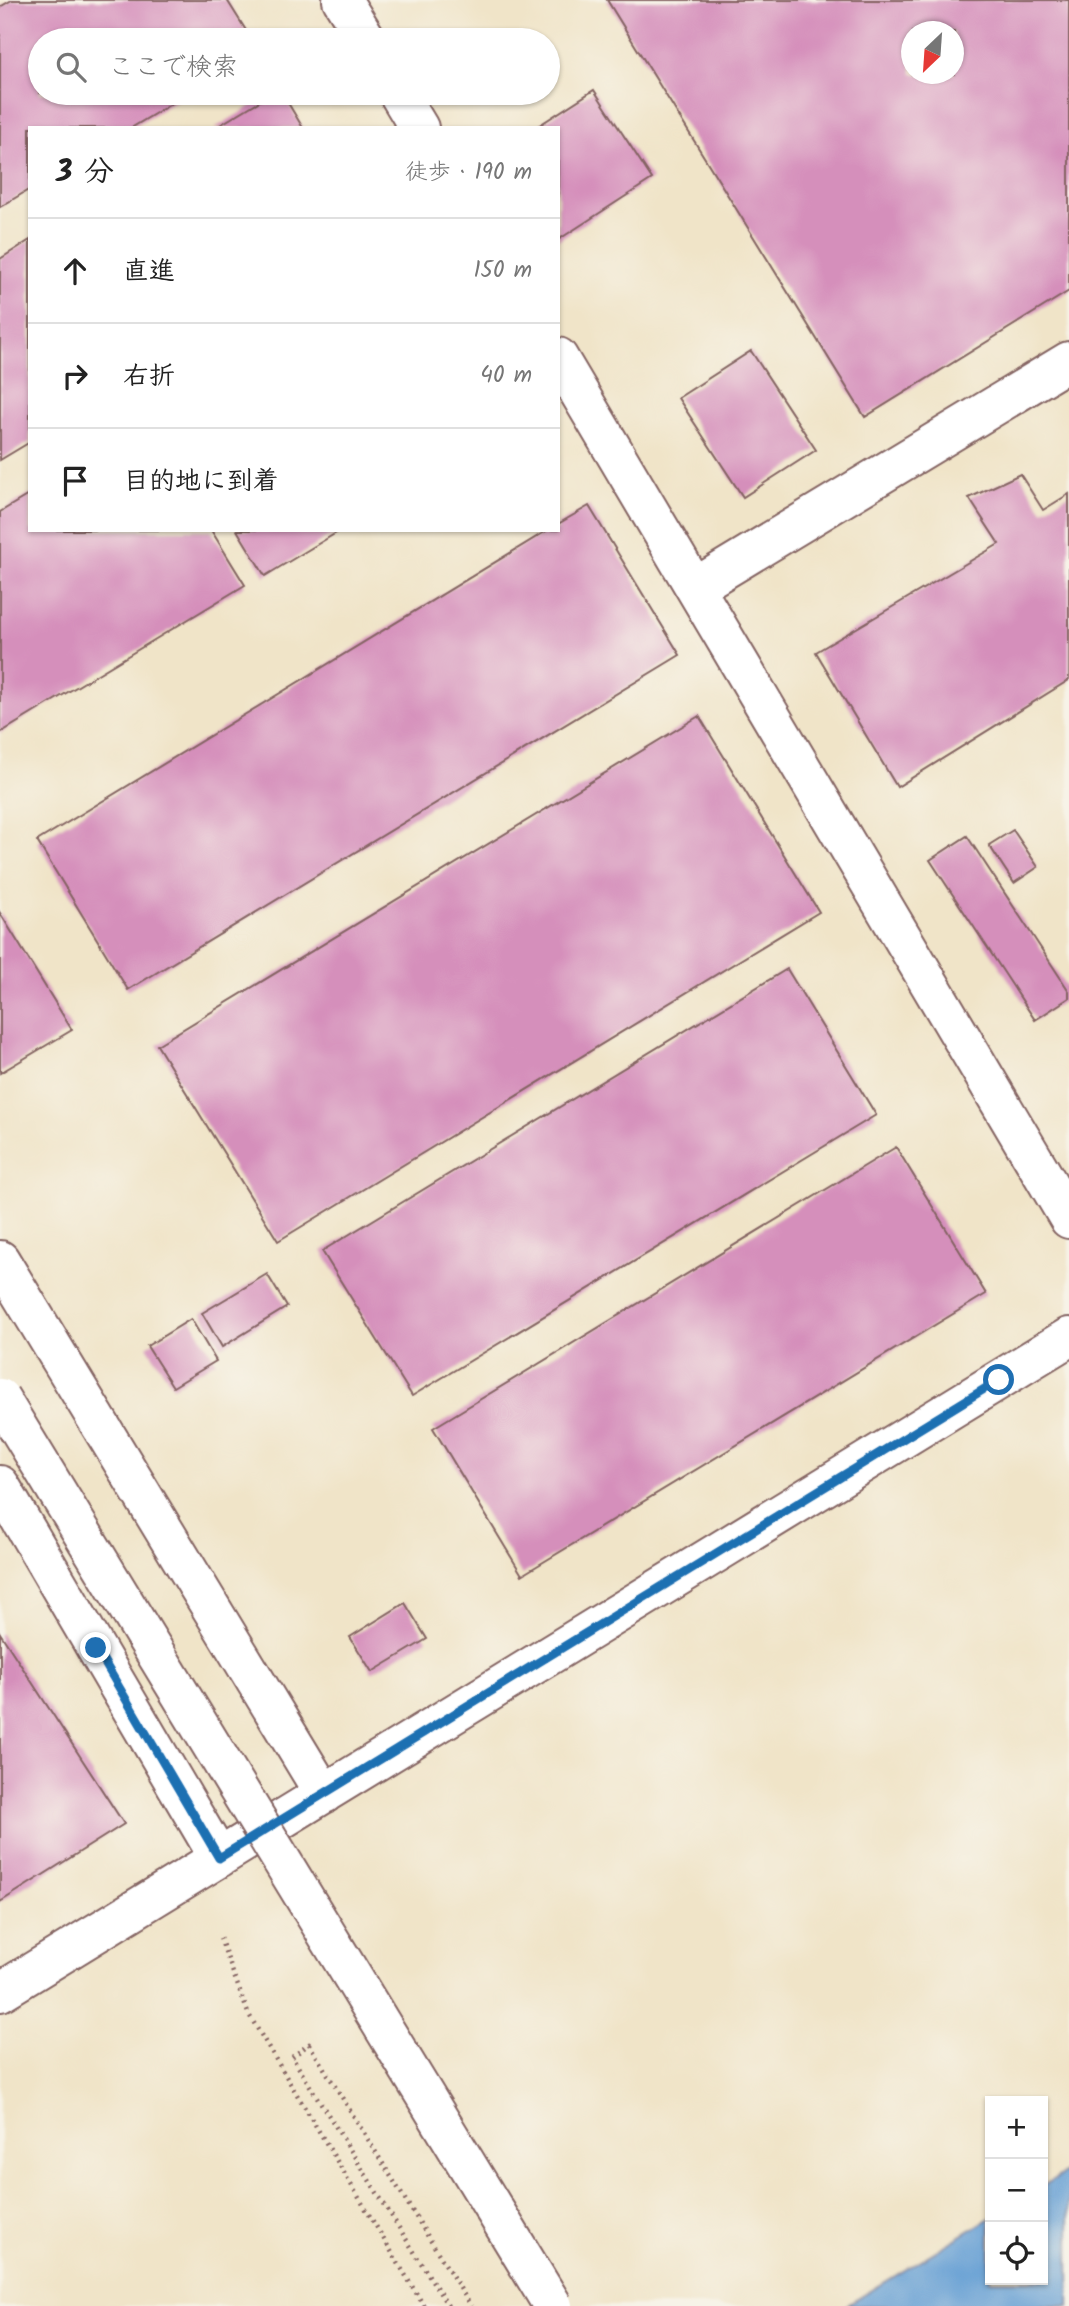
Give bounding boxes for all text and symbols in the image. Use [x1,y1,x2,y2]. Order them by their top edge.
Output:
north arrow [901,21,964,84]
search box [28,28,560,105]
text: ここで検索 [108,47,238,89]
icon: search [52,48,90,86]
text: 3 分 [56,149,114,197]
text: 徒歩 · 190 m [405,155,532,191]
text: 直進 [123,251,175,293]
icon: ahead [56,252,94,290]
text: 150 m [473,253,532,289]
text: 右折 [123,356,175,398]
icon: right [56,357,94,395]
text: 40 m [480,358,532,394]
text: 目的地に到着 [123,461,279,503]
icon: arrive [56,462,94,500]
route start [983,1364,1014,1395]
route end [80,1632,111,1663]
map controls [985,2096,1048,2285]
button: + [985,2096,1048,2159]
button: − [985,2159,1048,2222]
button: locate [985,2222,1048,2285]

